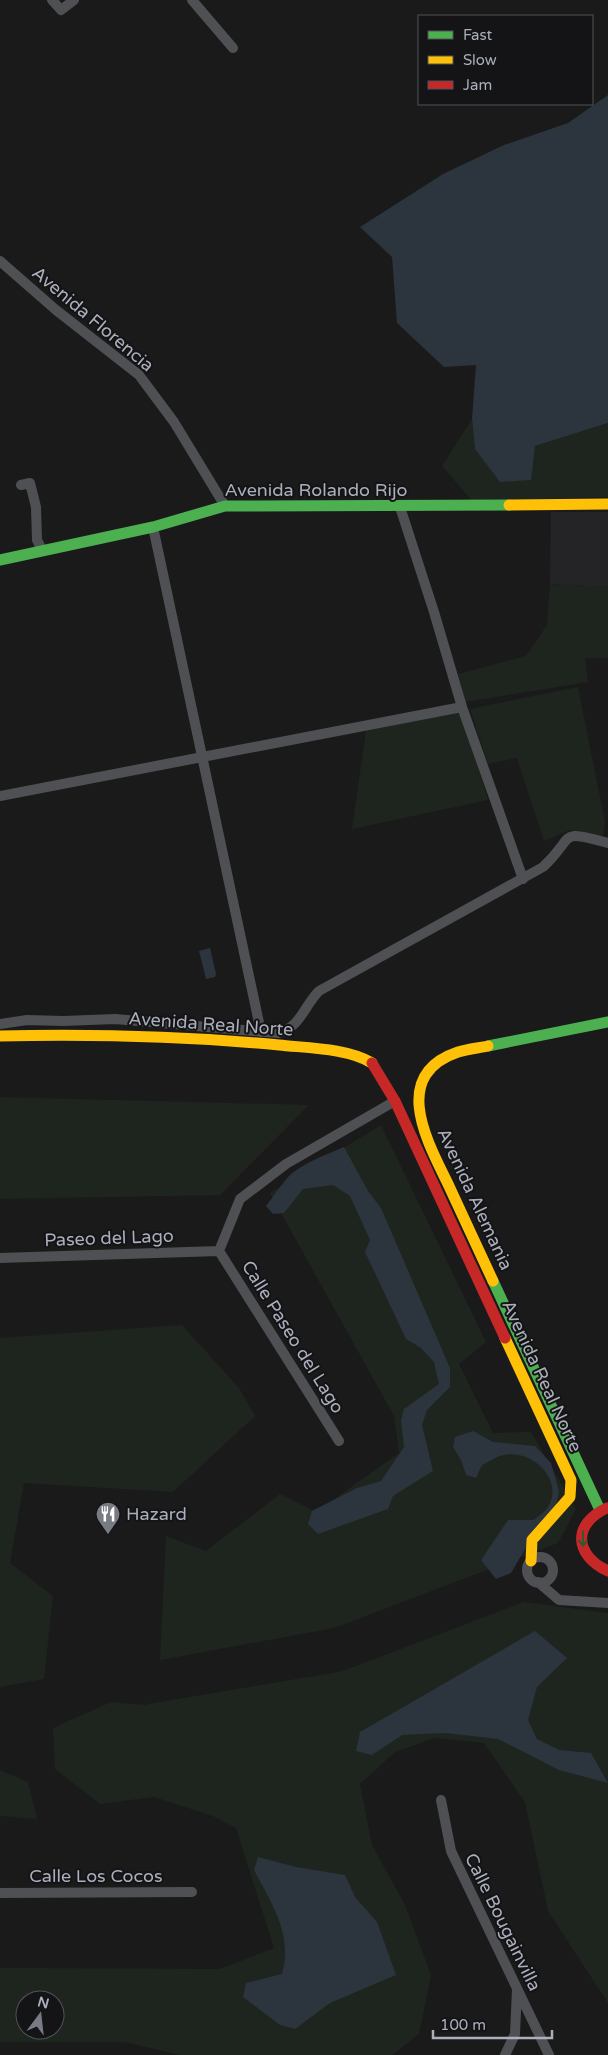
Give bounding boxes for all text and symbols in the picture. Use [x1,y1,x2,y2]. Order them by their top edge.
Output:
legend [418,15,593,105]
text: Fast [463,26,493,44]
text: Slow [463,51,497,69]
text: Jam [463,76,492,94]
street label: Avenida Florencia [28,262,158,376]
street label: Avenida Rolando Rijo [224,479,408,501]
street label: Avenida Real Norte [128,1007,294,1041]
street label: Avenida Alemania [432,1124,518,1274]
street label: Paseo del Lago [44,1225,174,1251]
street label: Calle Paseo del Lago [237,1256,349,1418]
street label: Avenida Real Norte [497,1296,587,1456]
restaurant icon: Hazard [95,1501,121,1535]
place label: Hazard [126,1503,187,1525]
one-way arrow [578,1531,588,1547]
street label: Calle Bougainvilla [460,1849,546,1995]
street label: Calle Los Cocos [29,1865,163,1887]
north arrow [15,1990,65,2040]
text: N [36,1993,51,2013]
scale bar [433,2008,552,2040]
text: 100 m [440,2016,486,2034]

